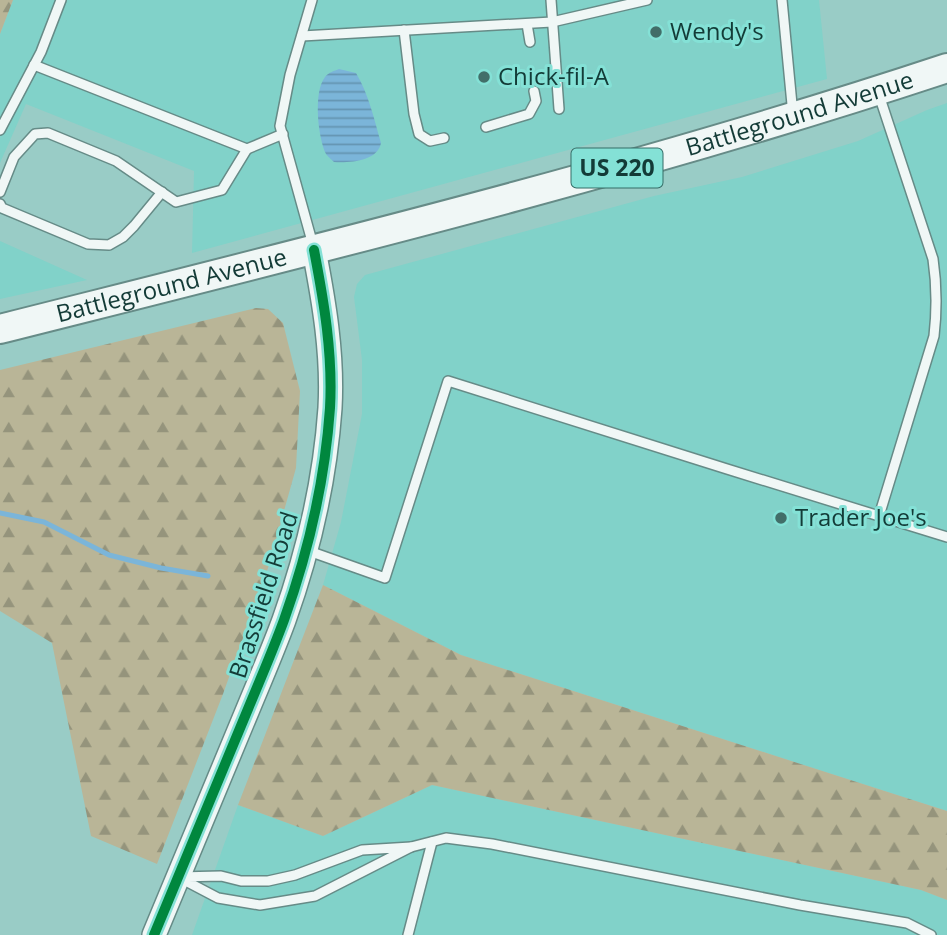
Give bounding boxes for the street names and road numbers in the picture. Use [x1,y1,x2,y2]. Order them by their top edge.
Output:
street label: Battleground Avenue [681,62,917,163]
road number: US 220 [572,148,662,188]
street label: Battleground Avenue [52,239,290,329]
street label: Brassfield Road [220,507,305,682]

